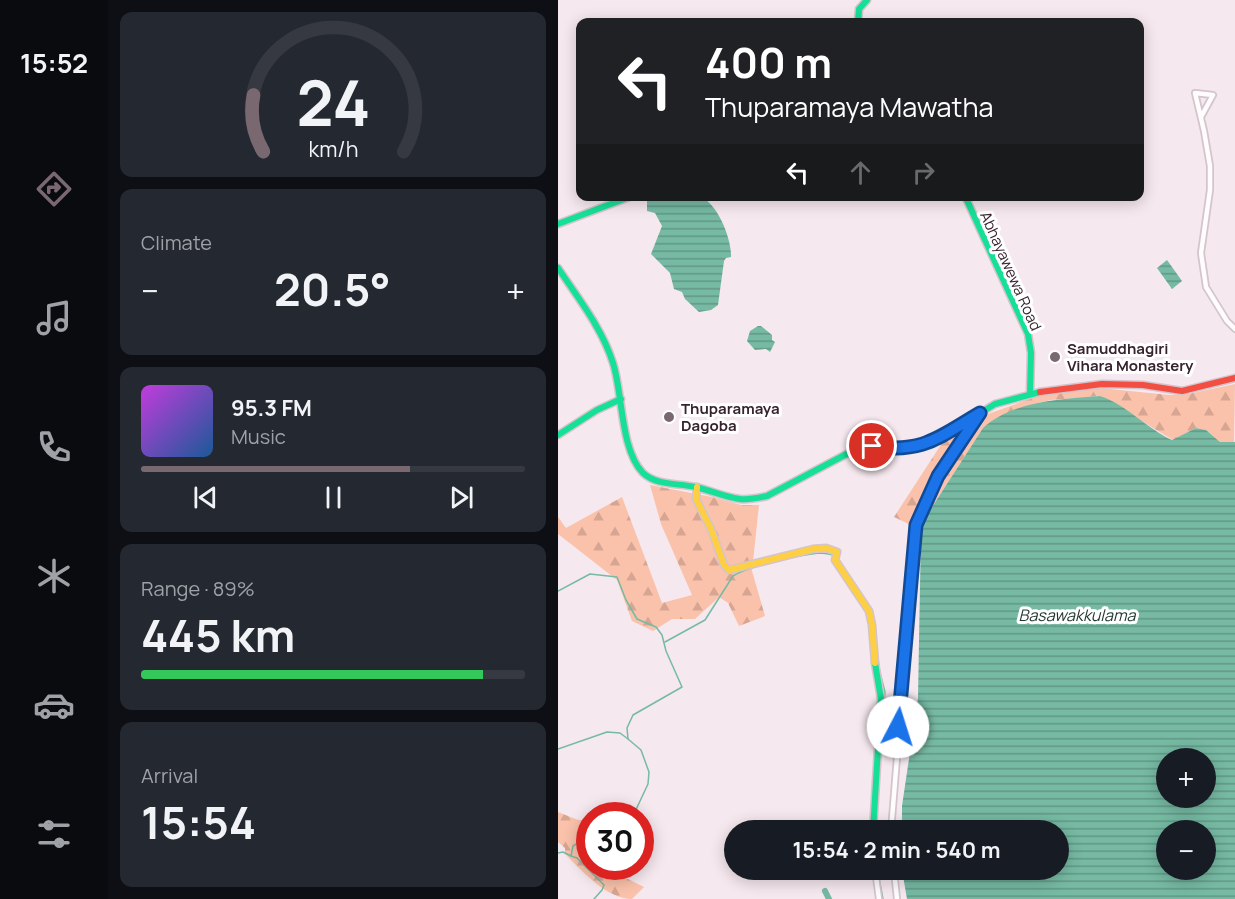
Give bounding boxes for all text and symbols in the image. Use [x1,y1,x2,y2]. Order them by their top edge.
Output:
text: 400 m [705,33,832,91]
icon: left [606,42,684,120]
text: 15:52 [20,44,88,81]
text: 24 [296,59,370,145]
text: Thuparamaya Mawatha [705,88,993,125]
text: km/h [308,134,358,163]
icon: left [781,156,814,189]
icon: ahead [844,156,877,189]
icon: right [907,156,940,189]
icon: directions [33,168,75,210]
street label: Abhayawewa Road [975,208,1047,334]
text: Climate [141,229,212,256]
text: 20.5° [274,258,391,320]
text: − [141,268,159,313]
text: + [506,268,525,313]
icon: music [33,297,75,339]
place label: Samuddhagiri Vihara Monastery [1067,338,1194,376]
marker: Samuddhagiri Vihara Monastery [1048,350,1062,364]
text: 95.3 FM [231,393,312,423]
place label: Thuparamaya Dagoba [681,398,780,436]
marker: Thuparamaya Dagoba [662,410,676,424]
pin [846,420,897,471]
text: Music [231,423,286,450]
icon: phone [33,426,75,468]
icon: arrive [855,429,888,462]
icon: previous [189,481,222,514]
icon: pause [317,481,350,514]
icon: next [445,481,478,514]
icon: climate [33,555,75,597]
text: Range · 89% [141,575,255,602]
text: 445 km [141,604,295,666]
water label: Basawakkulama [1019,604,1137,626]
icon: car [33,684,75,726]
position arrow [866,695,930,759]
map controls [1156,748,1216,880]
button: + [1156,748,1216,808]
text: Arrival [141,762,198,789]
text: 15:54 [141,791,256,853]
speed limit sign: 30 [576,802,654,880]
icon: filters [33,813,75,855]
button: − [1156,820,1216,880]
text: 15:54 · 2 min · 540 m [793,835,1000,865]

